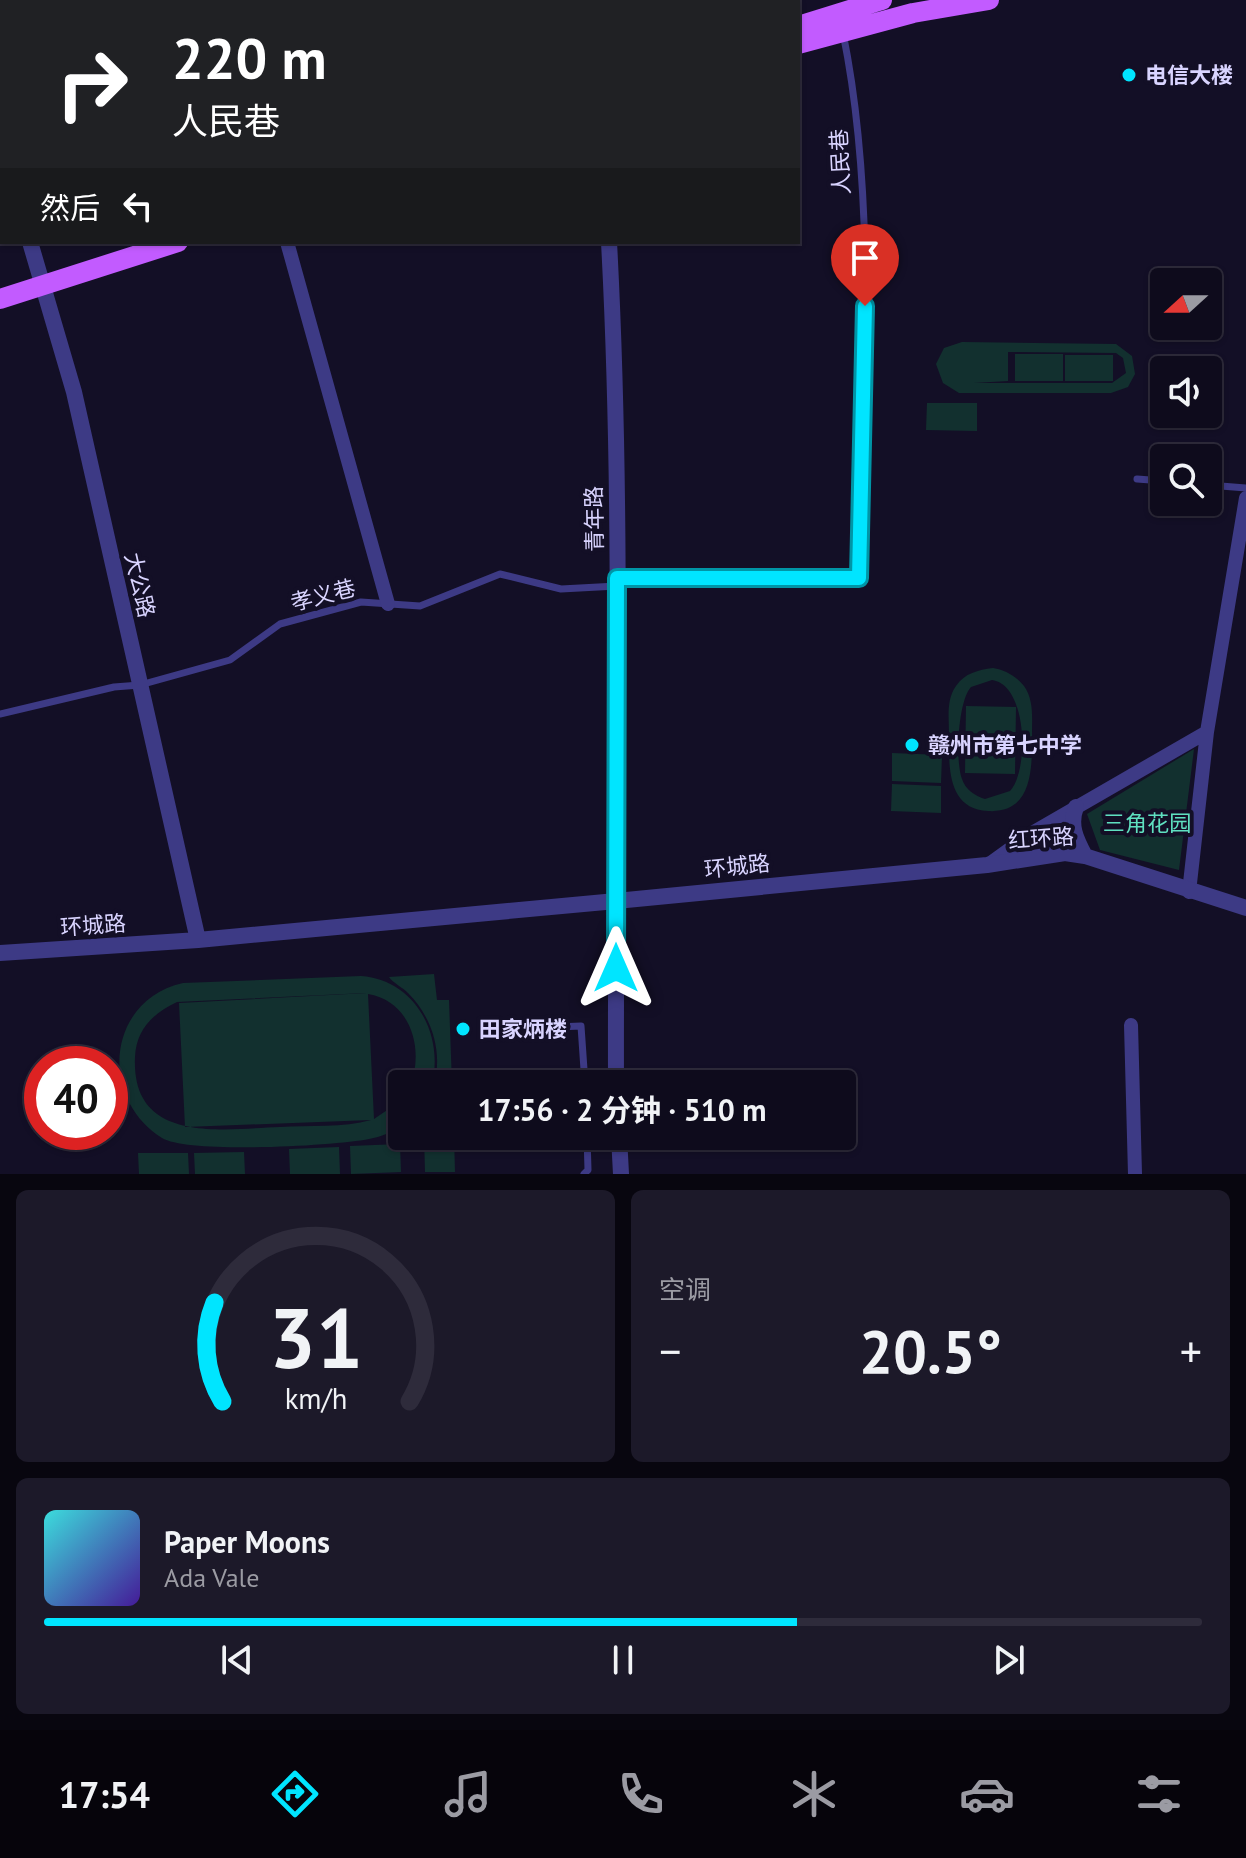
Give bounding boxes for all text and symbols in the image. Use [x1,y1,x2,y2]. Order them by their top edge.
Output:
text: 220 m [172,22,327,94]
icon: right [40,32,144,136]
place label: 电信大楼 [1145,61,1233,89]
marker: 电信大楼 [1120,66,1138,84]
text: 人民巷 [172,97,280,144]
street label: 人民巷 [824,128,856,196]
icon: left [116,184,160,228]
text: 然后 [40,188,100,227]
pin [831,224,899,306]
icon: arrive [843,236,887,280]
north arrow [1150,268,1222,340]
map controls [1150,268,1222,516]
button: sound [1150,356,1222,428]
button: search [1150,444,1222,516]
street label: 青年路 [579,486,609,552]
street label: 大公路 [119,550,161,620]
street label: 孝义巷 [288,573,358,617]
place label: 赣州市第七中学 [928,731,1082,759]
marker: 赣州市第七中学 [903,736,921,754]
park label: 三角花园 [1103,809,1191,837]
street label: 红环路 [1007,822,1075,854]
street label: 环城路 [703,849,771,883]
street label: 环城路 [59,909,127,941]
position arrow [574,926,658,1010]
place label: 田家炳楼 [479,1015,567,1043]
marker: 田家炳楼 [454,1020,472,1038]
speed limit sign: 40 [24,1046,128,1150]
text: 17:56 · 2 分钟 · 510 m [477,1090,767,1129]
text: 空调 [659,1273,711,1306]
text: 31 [268,1283,363,1391]
text: 20.5° [859,1312,1002,1390]
text: − [659,1322,681,1379]
text: + [1180,1322,1202,1379]
text: km/h [284,1380,347,1417]
text: Paper Moons [164,1522,330,1561]
text: Ada Vale [164,1561,259,1594]
icon: previous [215,1638,259,1682]
icon: pause [601,1638,645,1682]
icon: next [987,1638,1031,1682]
icon: directions [267,1766,323,1822]
icon: music [440,1766,496,1822]
icon: phone [613,1766,669,1822]
icon: climate [786,1766,842,1822]
icon: car [959,1766,1015,1822]
icon: filters [1131,1766,1187,1822]
text: 17:54 [58,1771,150,1818]

